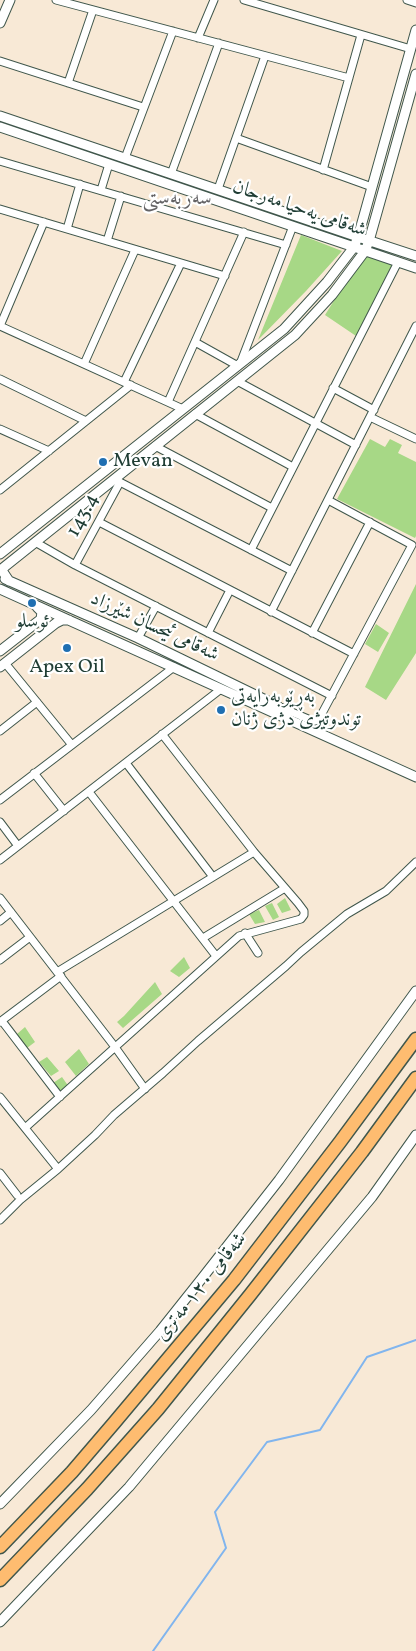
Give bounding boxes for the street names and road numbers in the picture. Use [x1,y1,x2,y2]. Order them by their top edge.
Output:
street label: شەقامی یەحیا مەرجان [229,176,369,244]
street label: 143.4 [63,490,105,542]
street label: شەقامی ئیحسان شێرزاد [86,588,222,668]
street label: شەقامی ١٢٠ مەتری [151,1229,253,1347]

